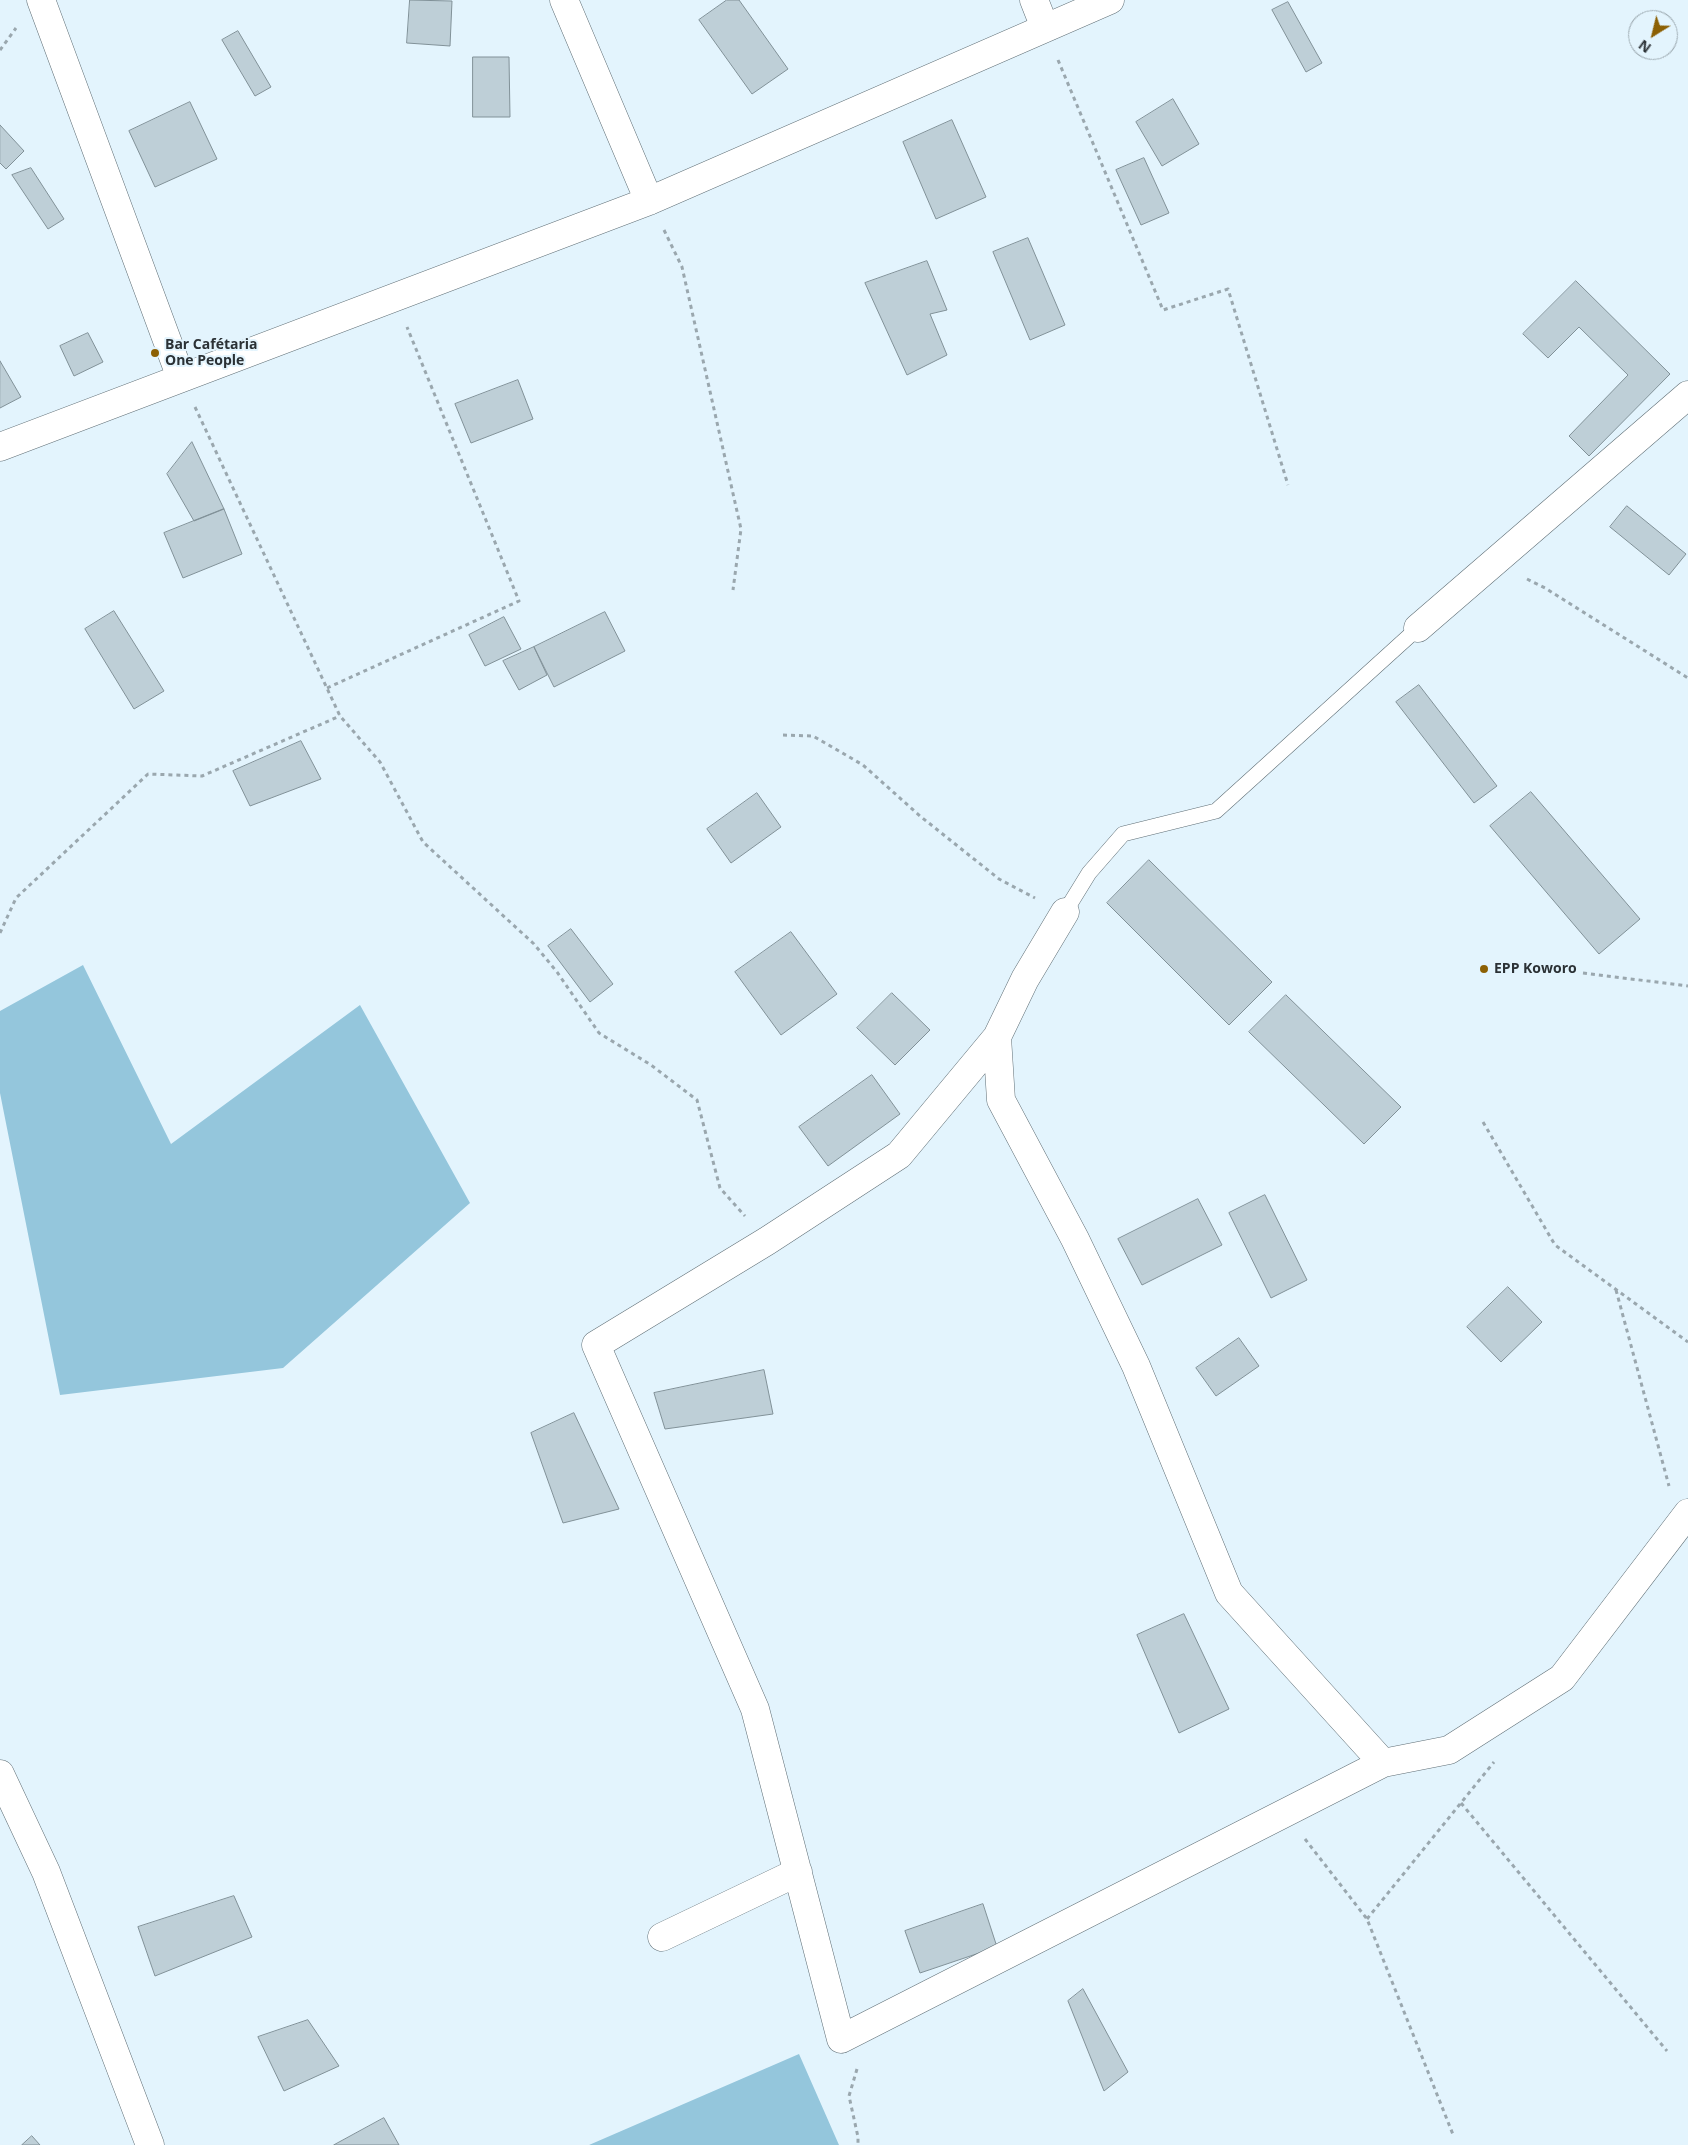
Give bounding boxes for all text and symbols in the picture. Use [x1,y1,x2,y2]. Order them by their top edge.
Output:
north arrow [1628,10,1678,60]
text: N [1634,36,1655,58]
place label: Bar Cafétaria One People [165,337,258,370]
marker: Bar Cafétaria One People [149,347,161,359]
place label: EPP Koworo [1494,961,1577,977]
marker: EPP Koworo [1478,963,1490,975]

